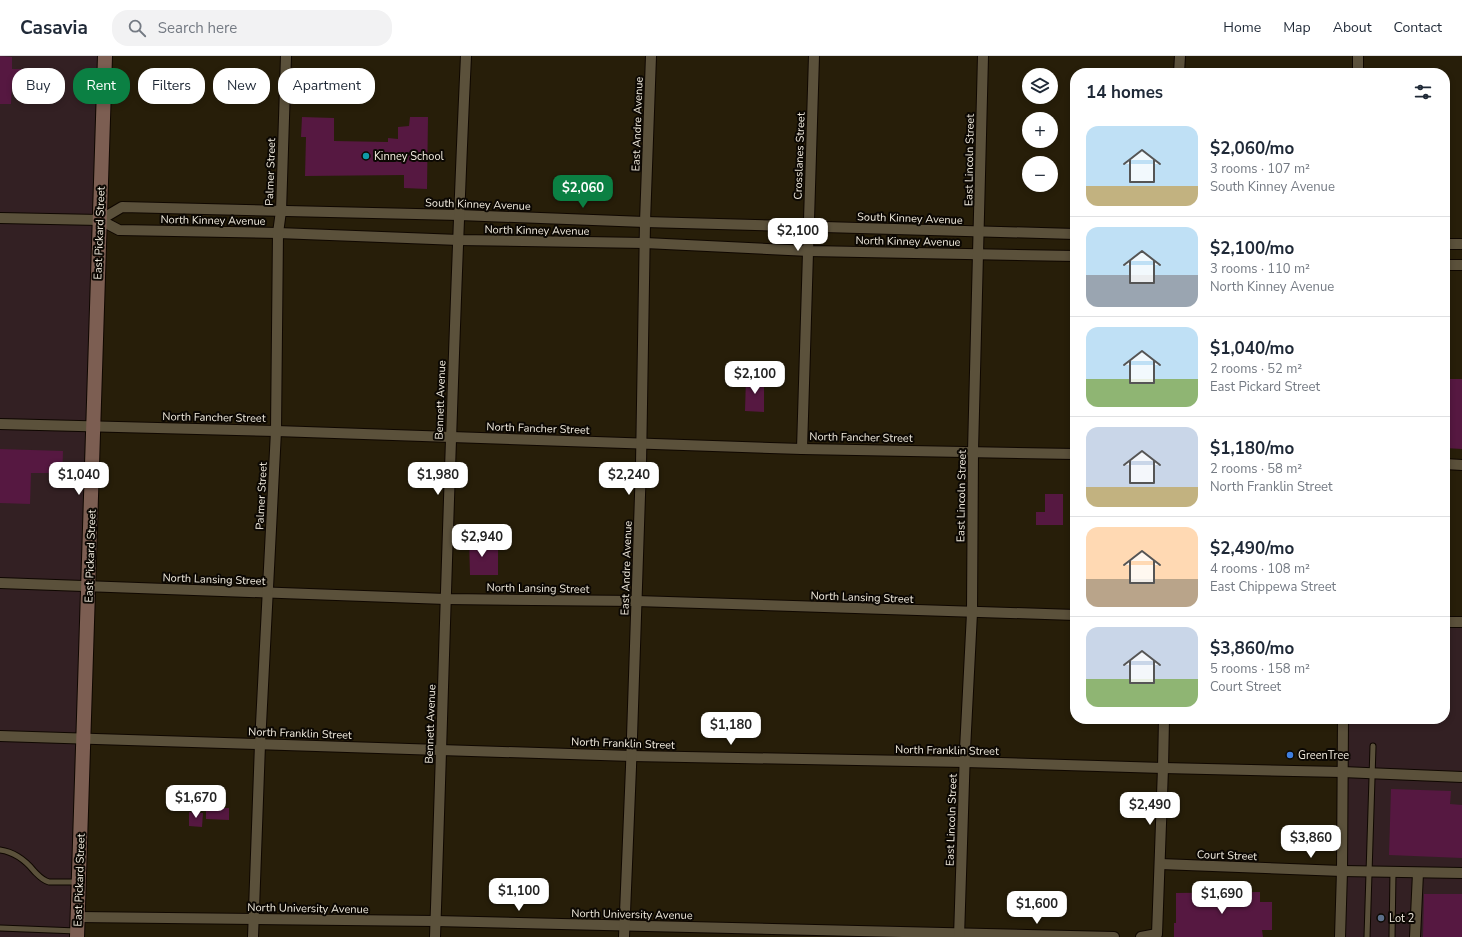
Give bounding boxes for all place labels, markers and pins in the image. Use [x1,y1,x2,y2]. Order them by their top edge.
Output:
place label: Kinney School [374,149,445,164]
marker: Kinney School [361,151,371,161]
pin: $2,060 [550,175,616,209]
pin: $2,100 [765,218,831,252]
pin: $2,100 [722,361,788,395]
pin: $1,040 [46,462,112,496]
pin: $1,980 [405,462,471,496]
pin: $2,240 [596,462,662,496]
pin: $2,940 [449,524,515,558]
pin: $1,180 [698,712,764,746]
place label: GreenTree [1298,748,1349,763]
marker: GreenTree [1285,750,1295,760]
pin: $1,670 [163,785,229,819]
pin: $2,490 [1117,792,1183,826]
pin: $3,860 [1278,825,1344,859]
pin: $1,100 [486,878,552,912]
pin: $1,690 [1189,881,1255,915]
pin: $1,600 [1004,891,1070,925]
place label: Lot 2 [1389,911,1414,926]
marker: Lot 2 [1376,913,1386,923]

